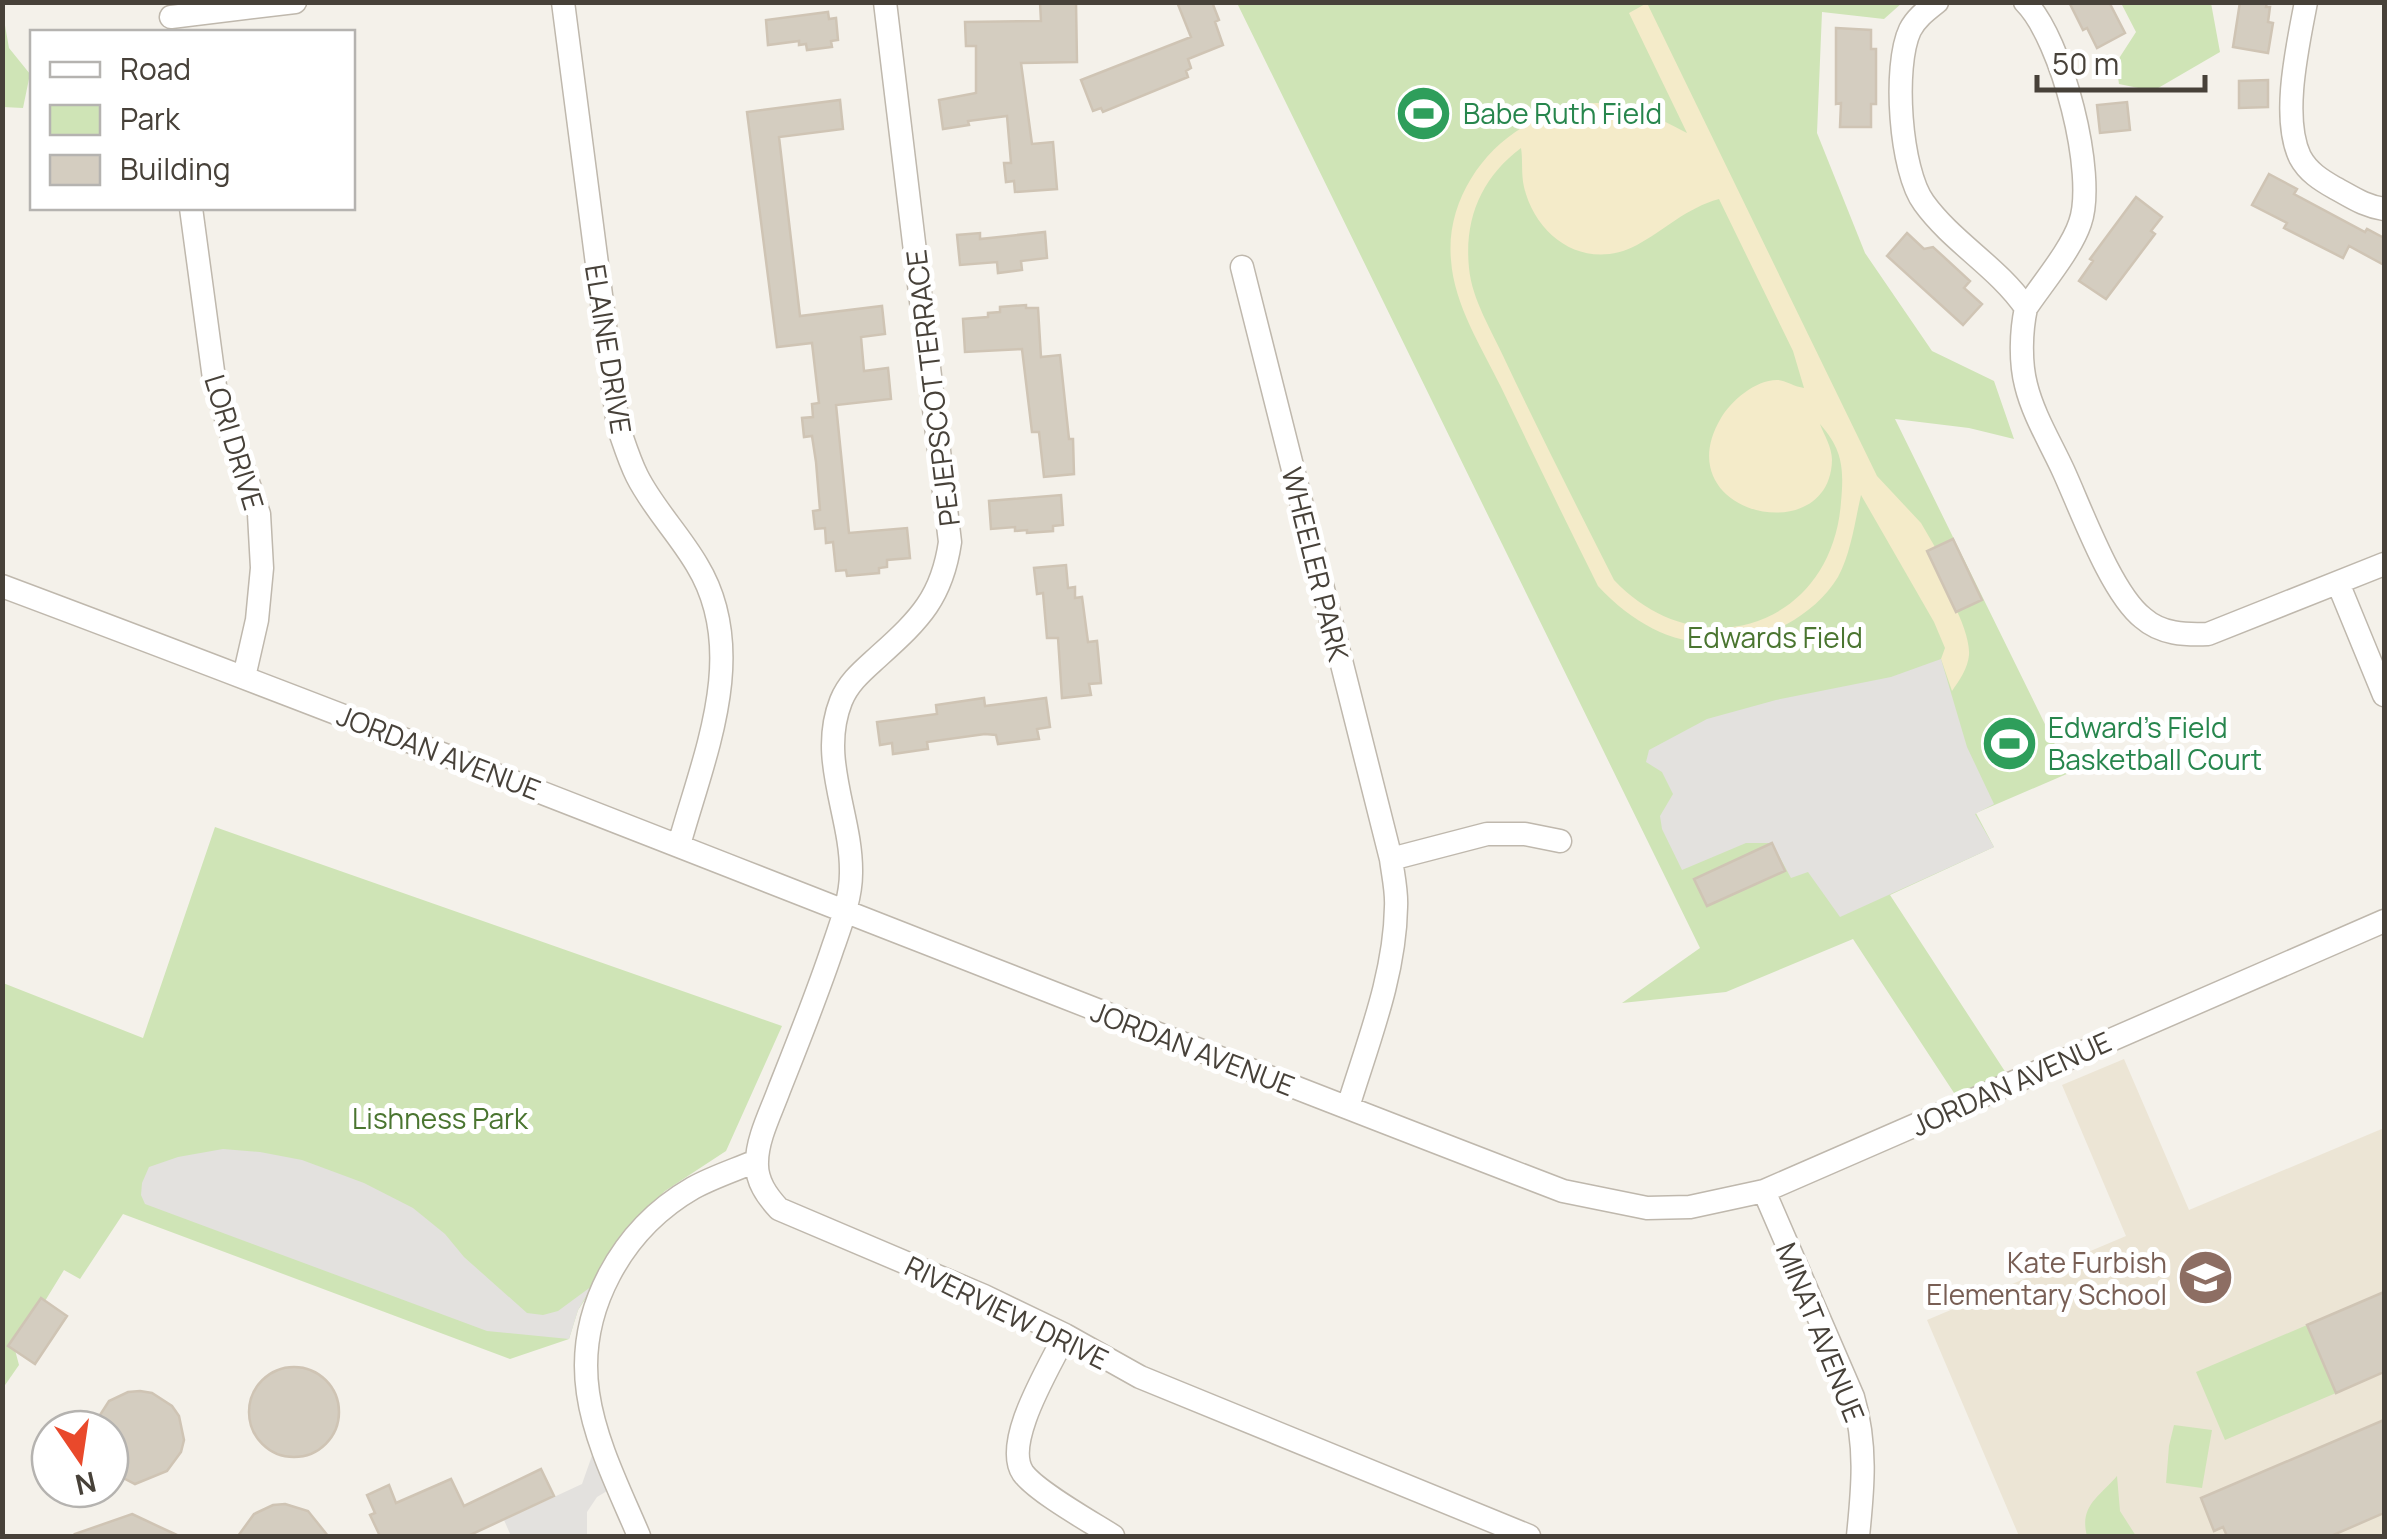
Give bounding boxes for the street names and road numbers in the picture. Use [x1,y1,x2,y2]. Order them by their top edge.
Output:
street label: PEJEPSCOT TERRACE [896,248,968,528]
street label: ELAINE DRIVE [577,262,641,436]
street label: LORI DRIVE [196,370,274,514]
street label: WHEELER PARK [1274,463,1359,665]
street label: JORDAN AVENUE [332,696,546,808]
street label: JORDAN AVENUE [1086,992,1300,1104]
street label: JORDAN AVENUE [1905,1022,2117,1144]
street label: MINAT AVENUE [1768,1237,1874,1427]
street label: RIVERVIEW DRIVE [899,1246,1115,1378]

